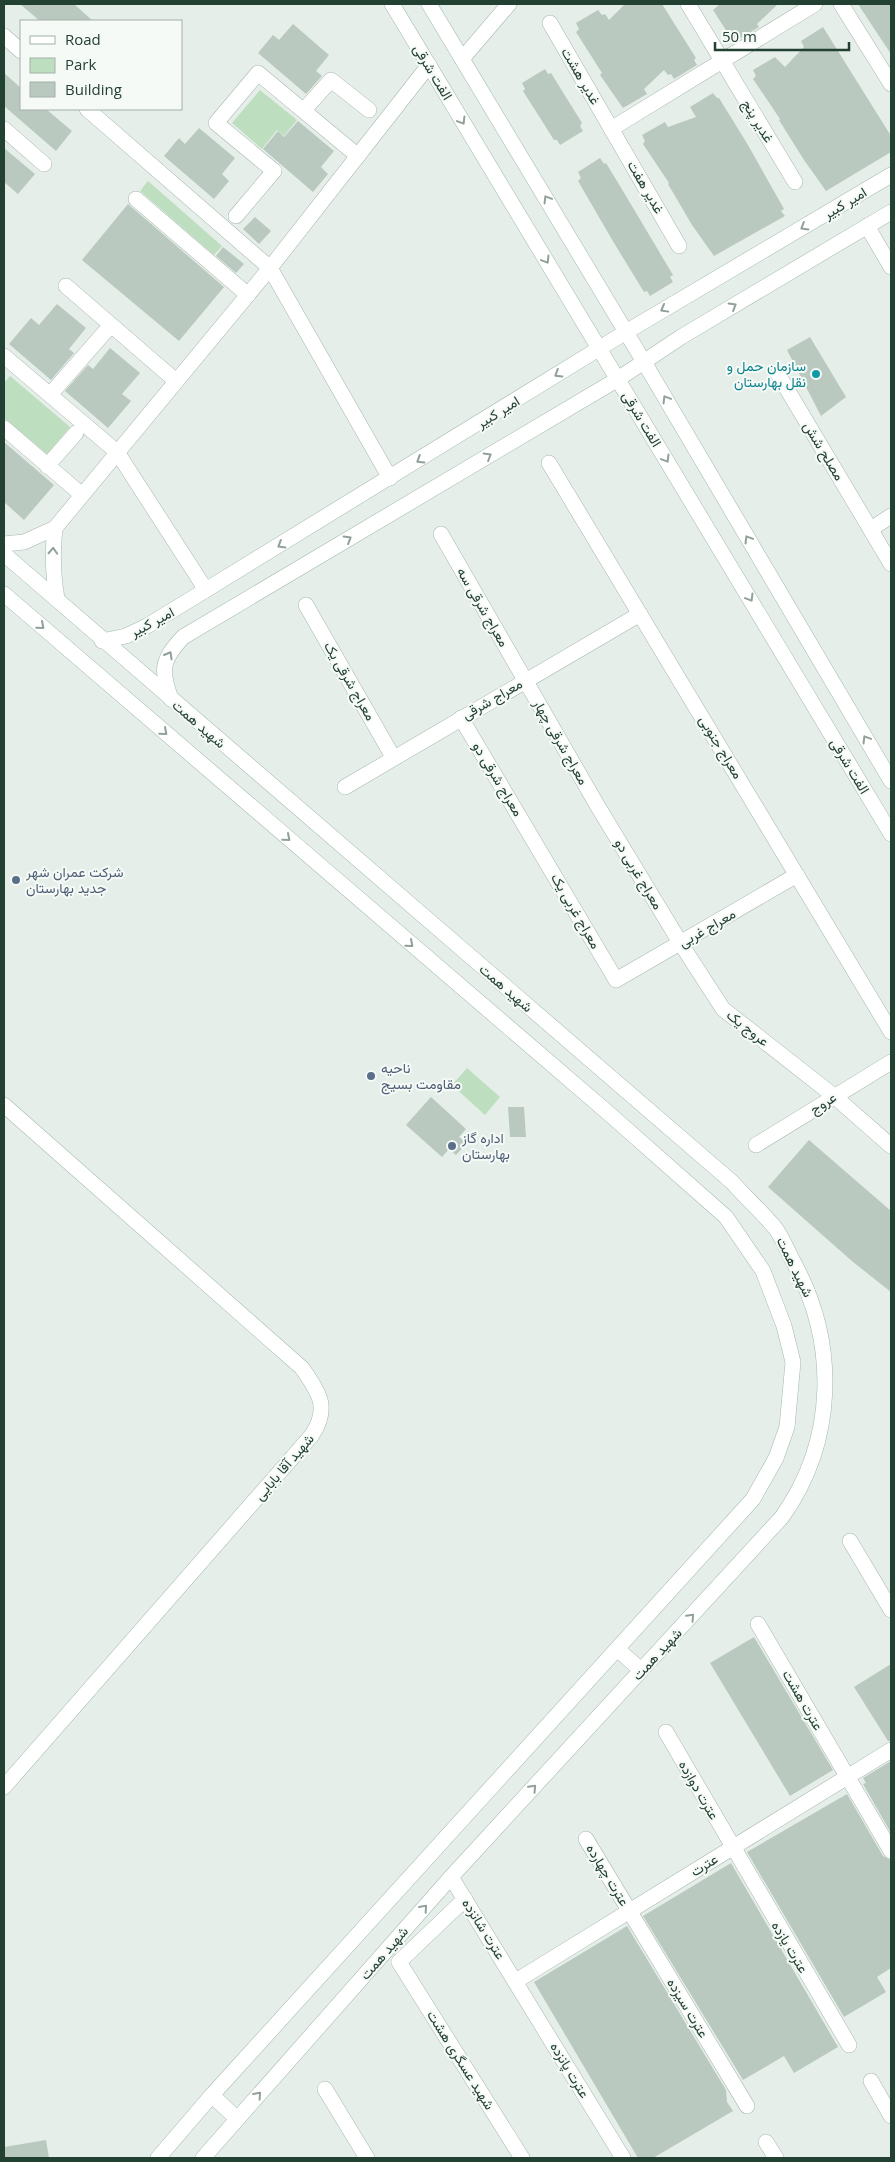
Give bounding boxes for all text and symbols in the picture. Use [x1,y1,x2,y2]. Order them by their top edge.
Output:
legend [20,20,182,110]
scale bar [715,20,849,52]
text: 50 m [722,26,757,46]
text: Road [65,29,101,49]
street label: الفت شرقی [409,40,458,103]
street label: غدیر هشت [557,44,605,108]
text: Park [65,54,96,74]
text: Building [65,79,122,99]
street label: غدیر پنج [736,96,779,147]
one-way arrow [456,115,466,124]
street label: غدیر هفت [624,157,669,217]
street label: امیر کبیر [819,182,870,223]
one-way arrow [543,196,553,205]
one-way arrow [801,220,810,230]
one-way arrow [539,254,549,263]
one-way arrow [661,303,670,313]
one-way arrow [728,303,737,313]
place label: سازمان حمل و نقل بهارستان [727,356,806,391]
one-way arrow [554,368,563,378]
marker: سازمان حمل و نقل بهارستان [810,368,822,380]
street label: الفت شرقی [618,387,667,450]
street label: امیر کبیر [472,391,523,433]
one-way arrow [662,395,672,404]
street label: مصلح شش [798,418,849,485]
one-way arrow [482,453,491,463]
one-way arrow [659,453,669,462]
one-way arrow [416,454,425,463]
one-way arrow [745,535,755,544]
one-way arrow [343,536,352,546]
one-way arrow [277,538,286,548]
one-way arrow [47,547,58,555]
street label: معراج شرقی سه [451,563,514,651]
one-way arrow [743,593,753,602]
street label: امیر کبیر [126,602,177,642]
one-way arrow [35,620,44,629]
street label: معراج شرقی یک [318,638,381,725]
one-way arrow [162,651,172,660]
street label: معراج شرقی [458,674,527,725]
street label: شهید همت [169,695,230,752]
street label: معراج شرقی چهار [527,695,594,789]
street label: معراج جنوبی [693,711,748,783]
one-way arrow [158,726,167,735]
street label: الفت شرقی [826,734,875,797]
one-way arrow [863,735,873,744]
street label: معراج شرقی دو [467,738,528,821]
one-way arrow [281,832,290,841]
street label: معراج غربی دو [609,835,668,914]
place label: شرکت عمران شهر جدید بهارستان [25,862,124,897]
street label: معراج غربی یک [545,870,606,953]
marker: شرکت عمران شهر جدید بهارستان [10,874,22,886]
street label: معراج غربی [675,904,740,953]
one-way arrow [404,938,413,947]
street label: شهید همت [476,959,537,1016]
street label: عروج یک [722,1005,774,1052]
place label: ناحیه مقاومت بسیج [381,1058,461,1095]
marker: ناحیه مقاومت بسیج [365,1070,377,1082]
street label: عروج [806,1087,841,1120]
place label: اداره گاز بهارستان [461,1128,510,1163]
marker: اداره گاز بهارستان [446,1140,458,1152]
street label: شهید همت [773,1233,818,1300]
street label: شهید آقا بابایی [249,1429,318,1504]
one-way arrow [685,1613,694,1622]
street label: شهید همت [628,1623,686,1684]
street label: عترت هشت [778,1666,828,1734]
street label: عترت دوازده [675,1757,724,1823]
one-way arrow [527,1784,536,1793]
street label: عترت چهارده [582,1840,634,1910]
street label: عترت [686,1849,721,1880]
street label: عترت شانزده [458,1895,511,1963]
one-way arrow [418,1905,427,1914]
street label: عترت یازده [767,1917,813,1976]
street label: شهید همت [355,1922,412,1983]
street label: عترت سیزده [663,1974,714,2041]
street label: شهید عسگری هشت [423,2006,500,2113]
street label: عترت پانزده [545,2038,595,2102]
one-way arrow [252,2092,261,2101]

